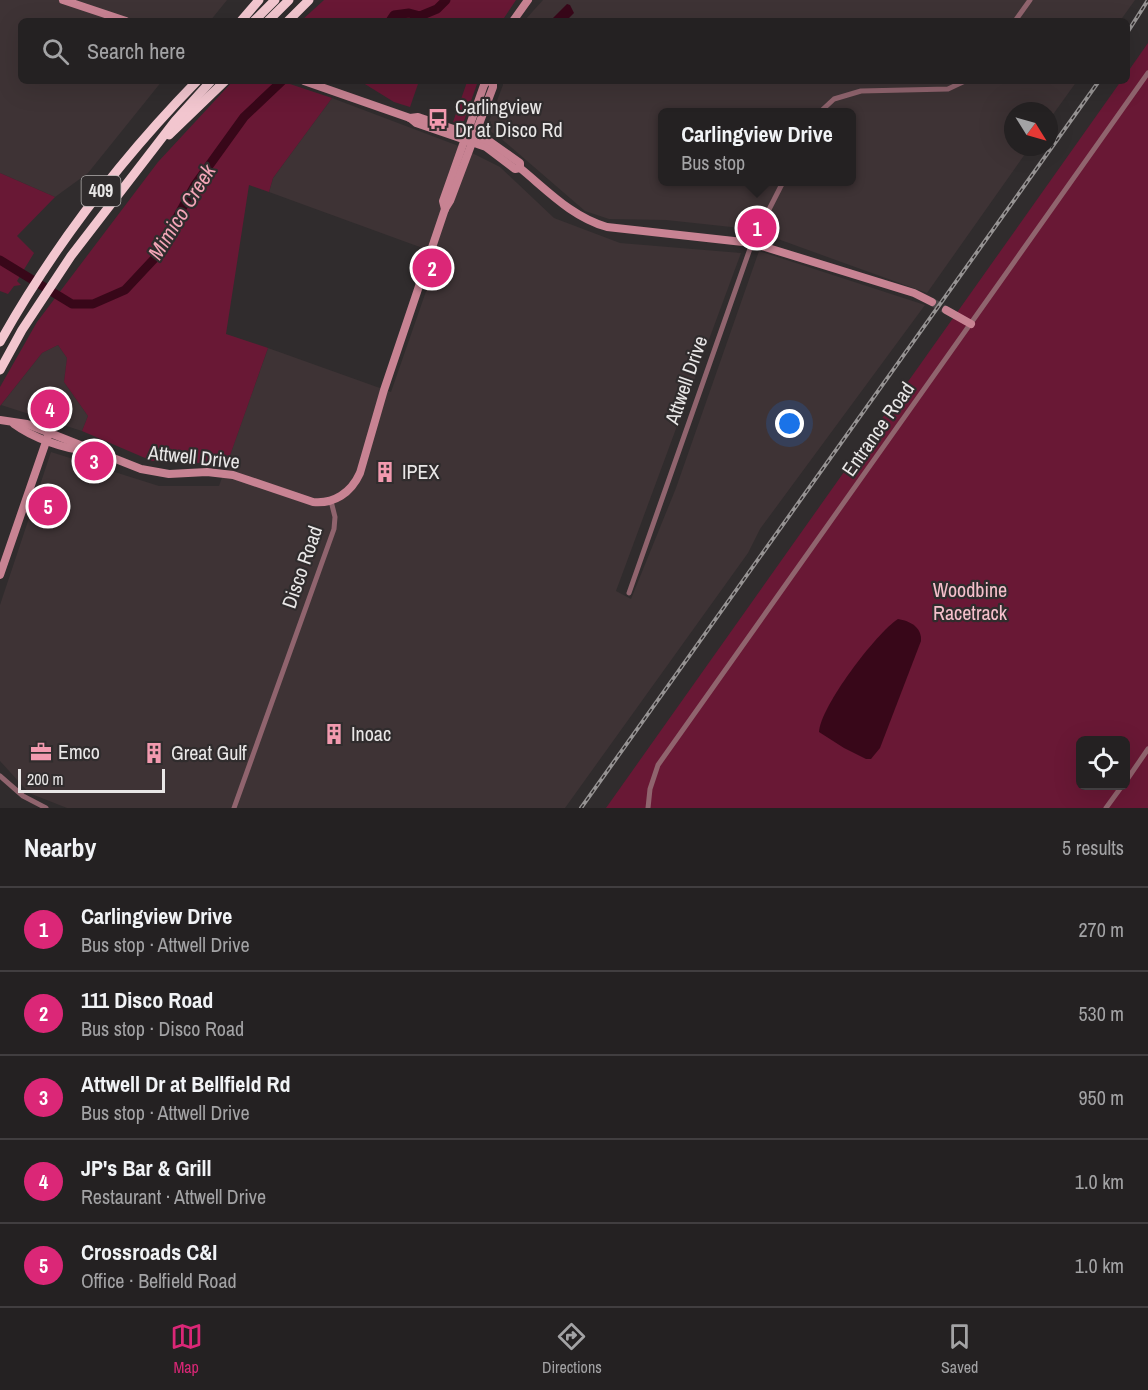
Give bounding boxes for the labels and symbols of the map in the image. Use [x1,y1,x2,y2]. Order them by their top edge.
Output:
place label: Carlingview Dr at Disco Rd [455,93,563,143]
north arrow [1004,102,1058,156]
bus stop icon: Carlingview Dr at Disco Rd [426,107,450,131]
water label: Mimico Creek [141,157,223,265]
road number: 409 [82,176,120,206]
pin: 1 [738,206,777,250]
pin: 2 [412,246,452,290]
street label: Attwell Drive [657,332,713,429]
street label: Entrance Road [835,376,920,481]
pin: 4 [31,386,70,432]
your location [775,409,804,438]
pin: 3 [74,438,113,484]
street label: Attwell Drive [146,438,241,475]
place label: IPEX [402,458,439,485]
building icon: IPEX [373,460,397,484]
pin: 5 [28,484,68,528]
street label: Disco Road [275,522,328,612]
park label: Woodbine Racetrack [933,576,1008,626]
place label: Inoac [351,720,391,747]
building icon: Inoac [322,722,346,746]
place label: Emco [58,738,100,765]
place label: Great Gulf [171,739,247,766]
office icon: Emco [29,740,53,764]
building icon: Great Gulf [142,741,166,765]
scale bar [18,766,165,794]

